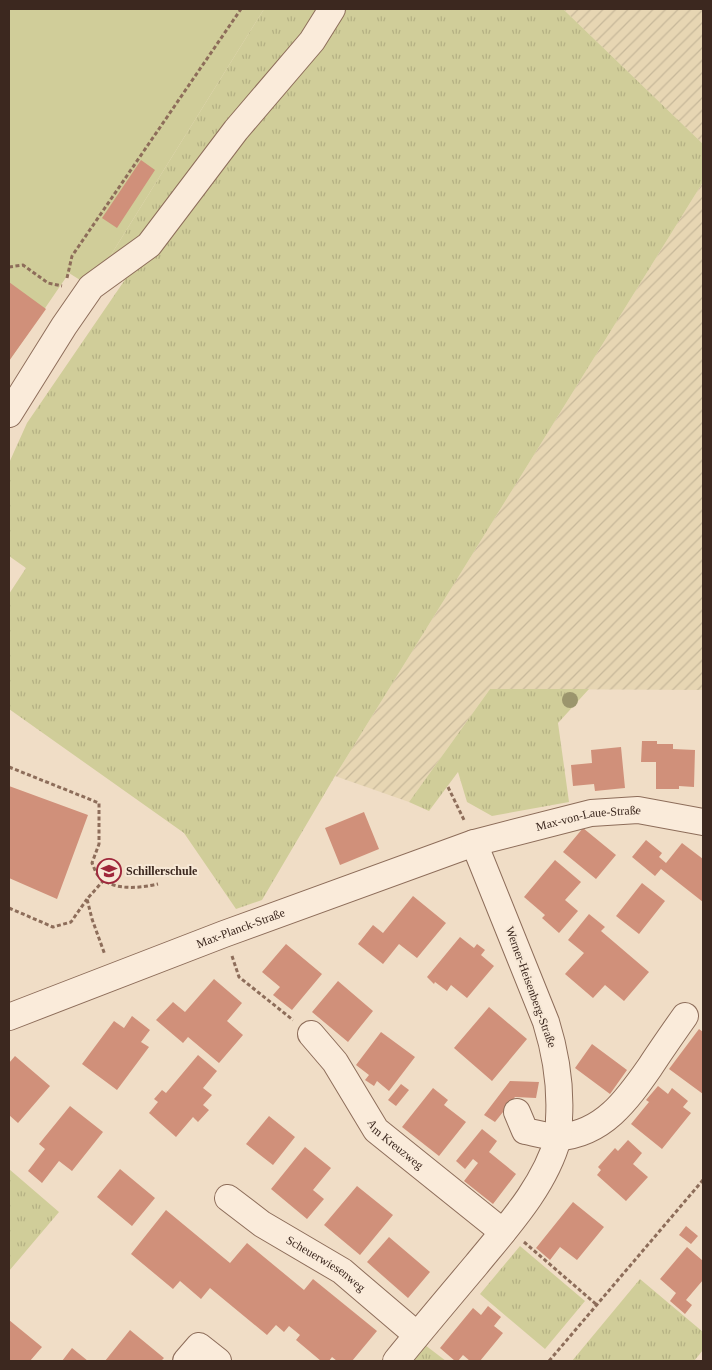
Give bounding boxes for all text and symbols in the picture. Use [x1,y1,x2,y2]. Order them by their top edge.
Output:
street label: Max-von-Laue-Straße [534,803,642,834]
school or university icon: Schillerschule [96,858,122,884]
place label: Schillerschule [126,864,198,878]
street label: Max-Planck-Straße [194,905,287,951]
street label: Werner-Heisenberg-Straße [503,925,559,1049]
street label: Am Kreuzweg [364,1117,426,1172]
street label: Scheuerwiesenweg [284,1233,368,1295]

